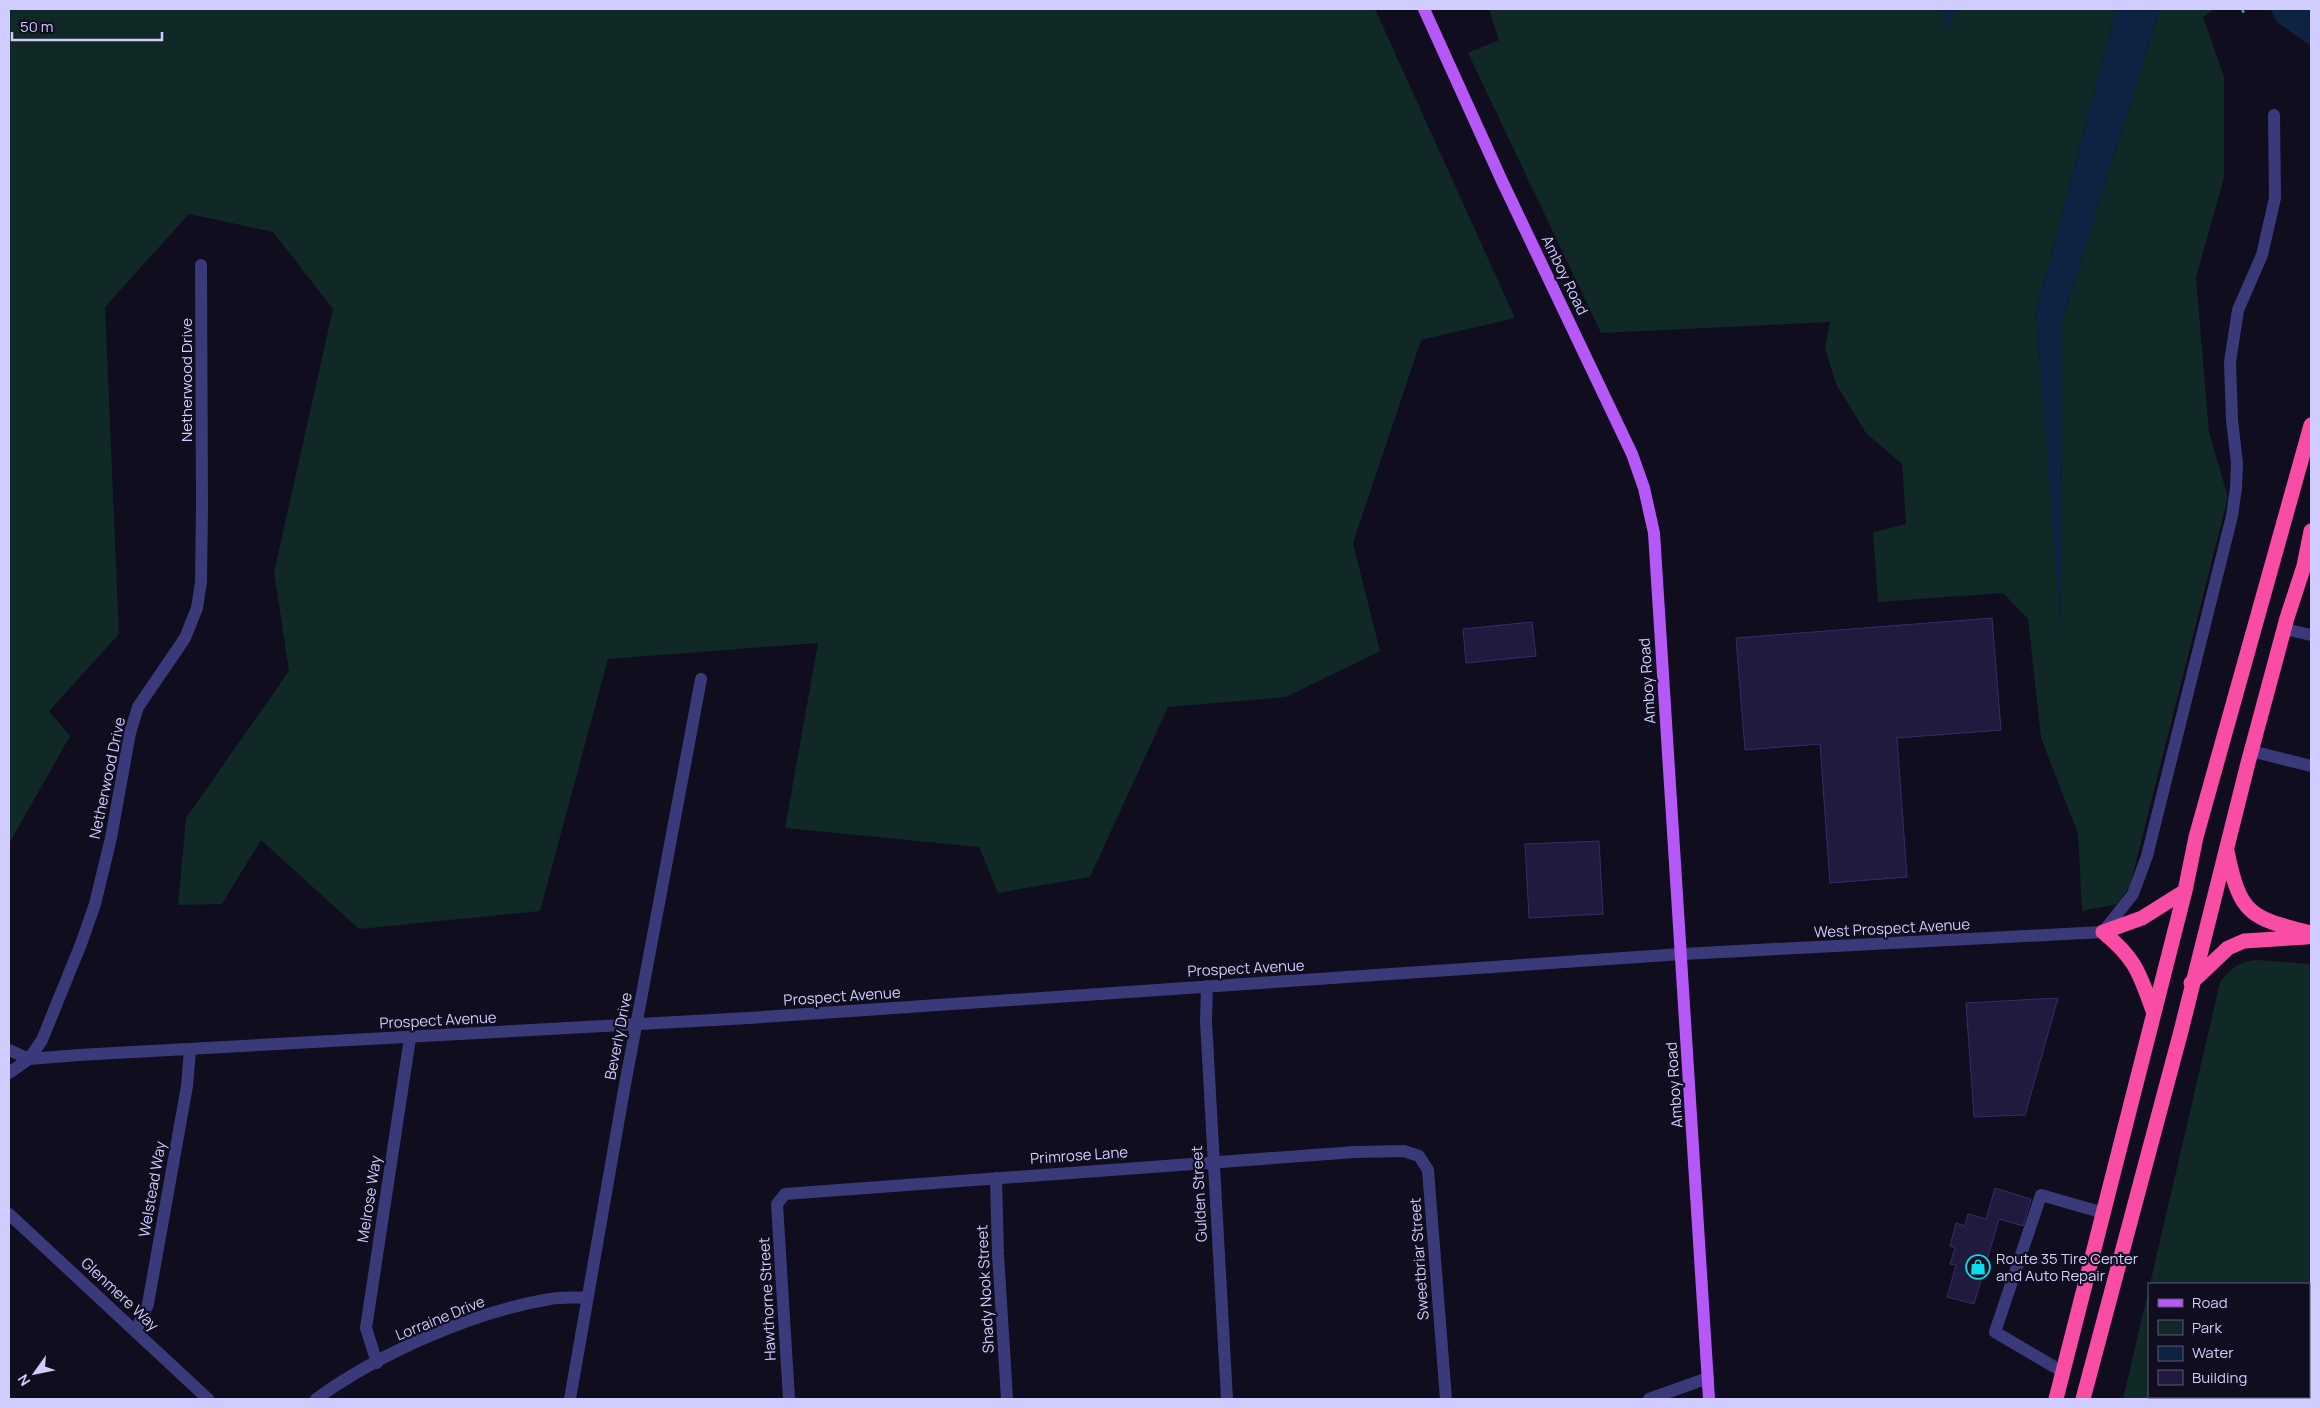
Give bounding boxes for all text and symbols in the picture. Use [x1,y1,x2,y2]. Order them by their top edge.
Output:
scale bar [12,10,162,42]
text: 50 m [20,16,54,37]
street label: Amboy Road [1537,232,1593,318]
street label: Netherwood Drive [176,318,197,442]
street label: Amboy Road [1634,637,1660,725]
street label: Netherwood Drive [84,715,130,841]
street label: West Prospect Avenue [1814,913,1971,943]
street label: Prospect Avenue [1187,954,1305,982]
street label: Prospect Avenue [783,981,901,1011]
street label: Beverly Drive [599,990,637,1082]
street label: Prospect Avenue [379,1006,497,1034]
street label: Amboy Road [1661,1041,1687,1129]
street label: Welstead Way [133,1139,171,1239]
street label: Primrose Lane [1029,1141,1129,1169]
street label: Gulden Street [1186,1145,1212,1243]
street label: Melrose Way [352,1154,386,1244]
street label: Sweetbriar Street [1404,1197,1434,1321]
street label: Shady Nook Street [971,1224,999,1354]
street label: Hawthorne Street [753,1237,781,1361]
place label: Route 35 Tire Center and Auto Repair [1996,1248,2139,1286]
street label: Glenmere Way [77,1253,163,1336]
shop icon: Route 35 Tire Center and Auto Repair [1965,1254,1991,1280]
legend [2148,1283,2310,1398]
street label: Lorraine Drive [392,1290,488,1345]
text: Road [2192,1292,2228,1313]
text: Park [2192,1317,2222,1338]
text: Water [2192,1342,2234,1363]
north arrow [10,1348,60,1398]
text: Building [2192,1367,2247,1388]
text: N [13,1371,34,1390]

